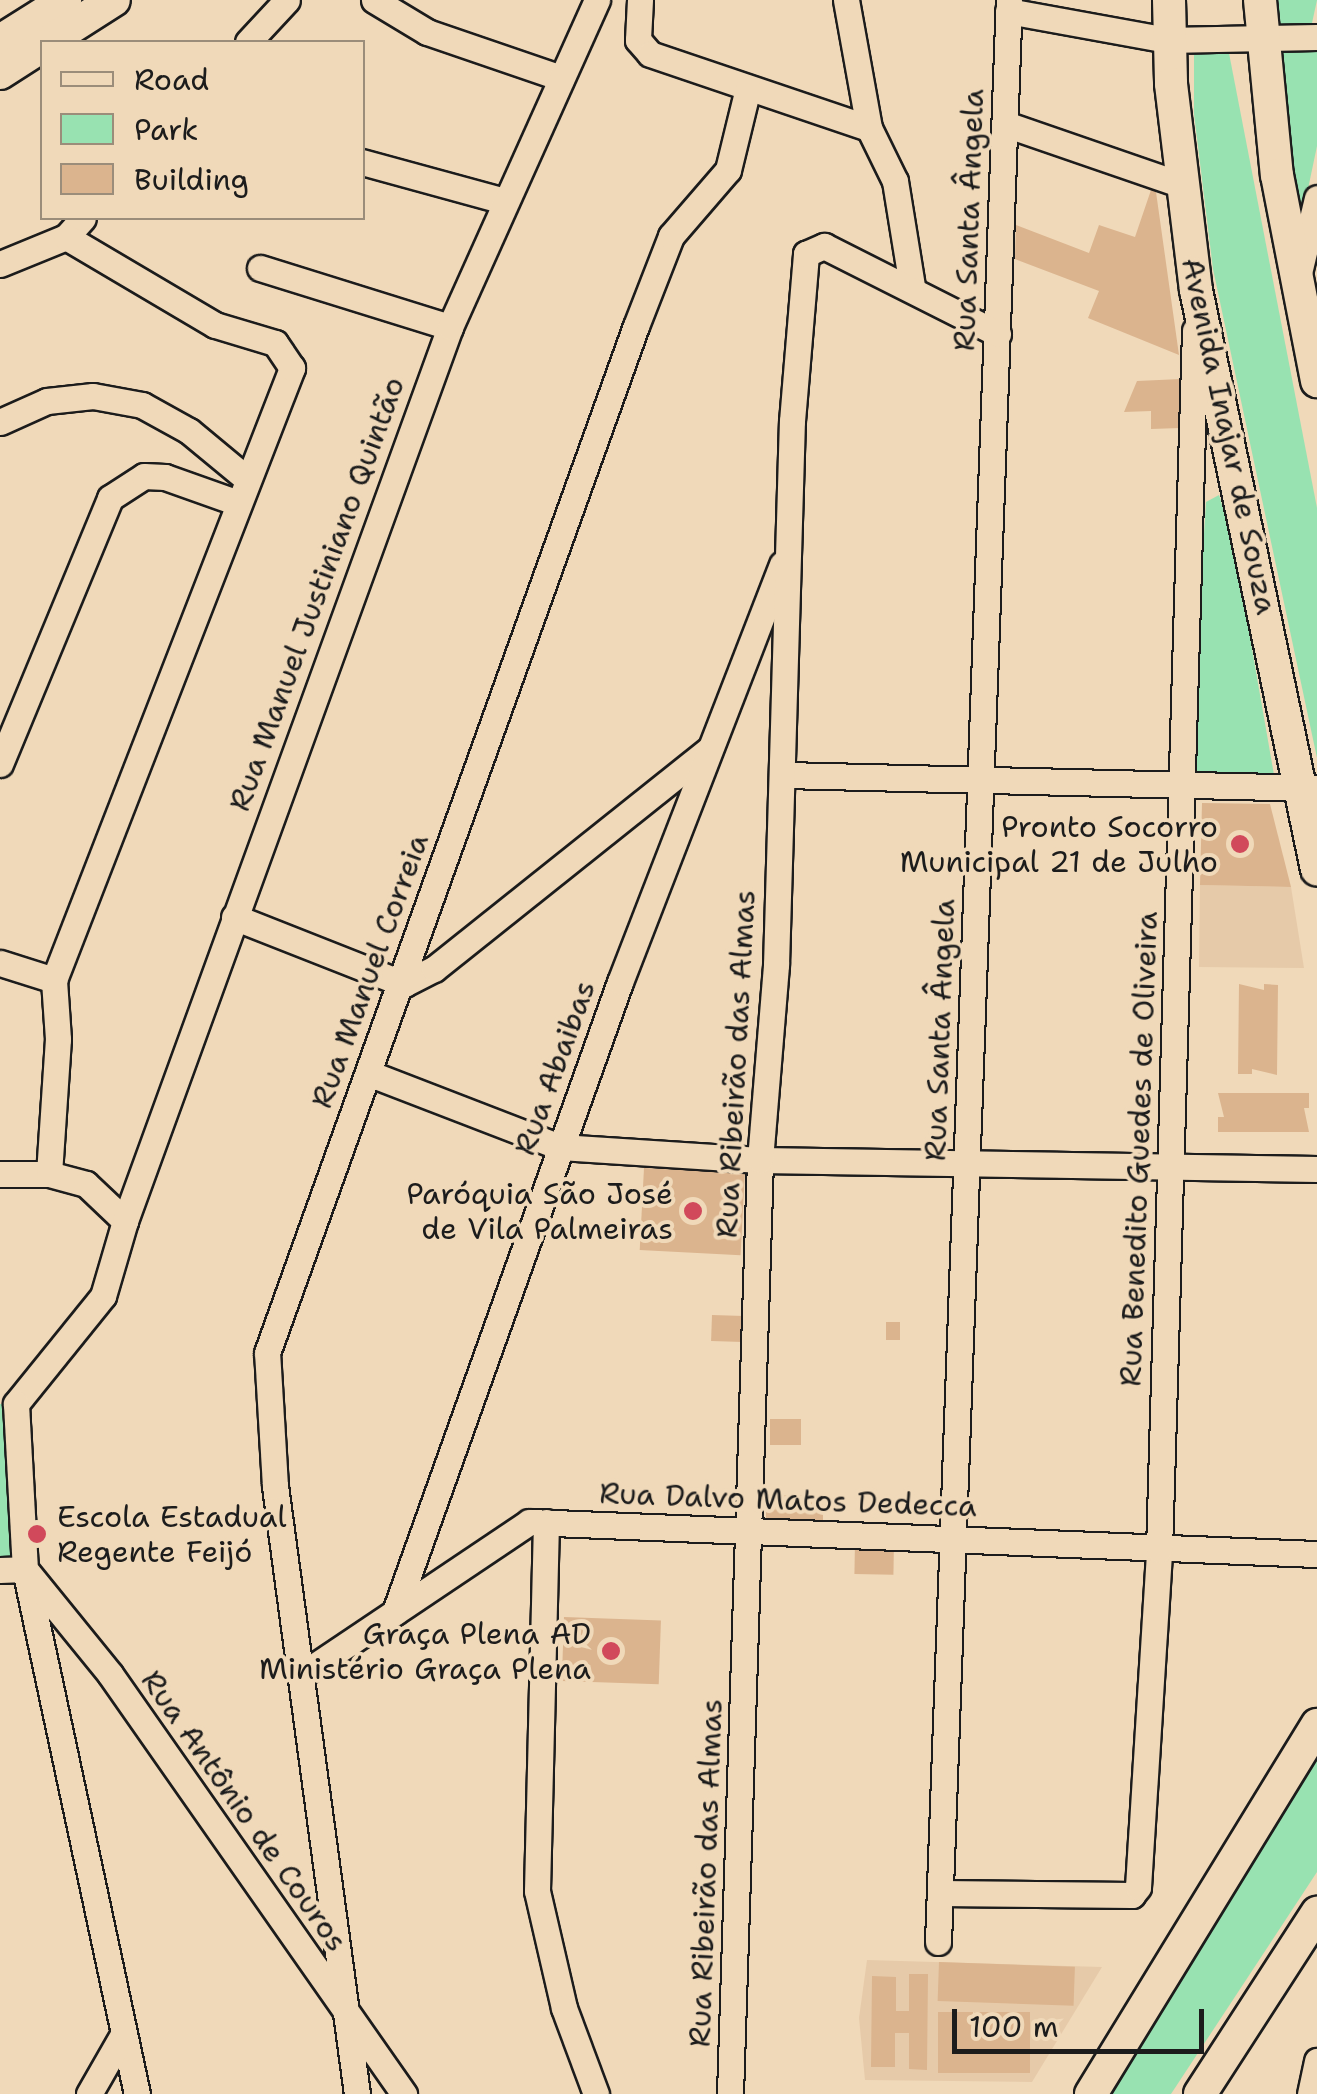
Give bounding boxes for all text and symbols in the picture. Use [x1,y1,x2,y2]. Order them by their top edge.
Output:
legend [40,40,365,220]
text: Road [134,59,209,100]
street label: Rua Santa Ângela [946,88,992,352]
text: Park [134,109,198,150]
text: Building [134,159,249,200]
street label: Avenida Inajar de Souza [1174,254,1284,618]
street label: Rua Manuel Justiniano Quintão [222,372,412,816]
place label: Pronto Socorro Municipal 21 de Julho [900,809,1218,880]
street label: Rua Manuel Correia [304,829,436,1113]
marker: Pronto Socorro Municipal 21 de Julho [1227,831,1253,857]
street label: Rua Ribeirão das Almas [709,889,763,1239]
street label: Rua Santa Ângela [917,898,963,1162]
street label: Rua Benedito Guedes de Oliveira [1113,911,1165,1387]
street label: Rua Abaibas [507,976,603,1160]
place label: Paróquia São José de Vila Palmeiras [406,1176,673,1246]
marker: Paróquia São José de Vila Palmeiras [682,1200,704,1222]
street label: Rua Dalvo Matos Dedecca [599,1475,977,1525]
place label: Escola Estadual Regente Feijó [57,1499,286,1570]
marker: Escola Estadual Regente Feijó [26,1523,48,1545]
place label: Graça Plena AD Ministério Graça Plena [259,1616,591,1686]
marker: Graça Plena AD Ministério Graça Plena [600,1640,622,1662]
street label: Rua Antônio de Couros [133,1664,355,1958]
street label: Rua Ribeirão das Almas [682,1698,730,2048]
scale bar [957,1989,1210,2051]
text: 100 m [969,2006,1059,2047]

